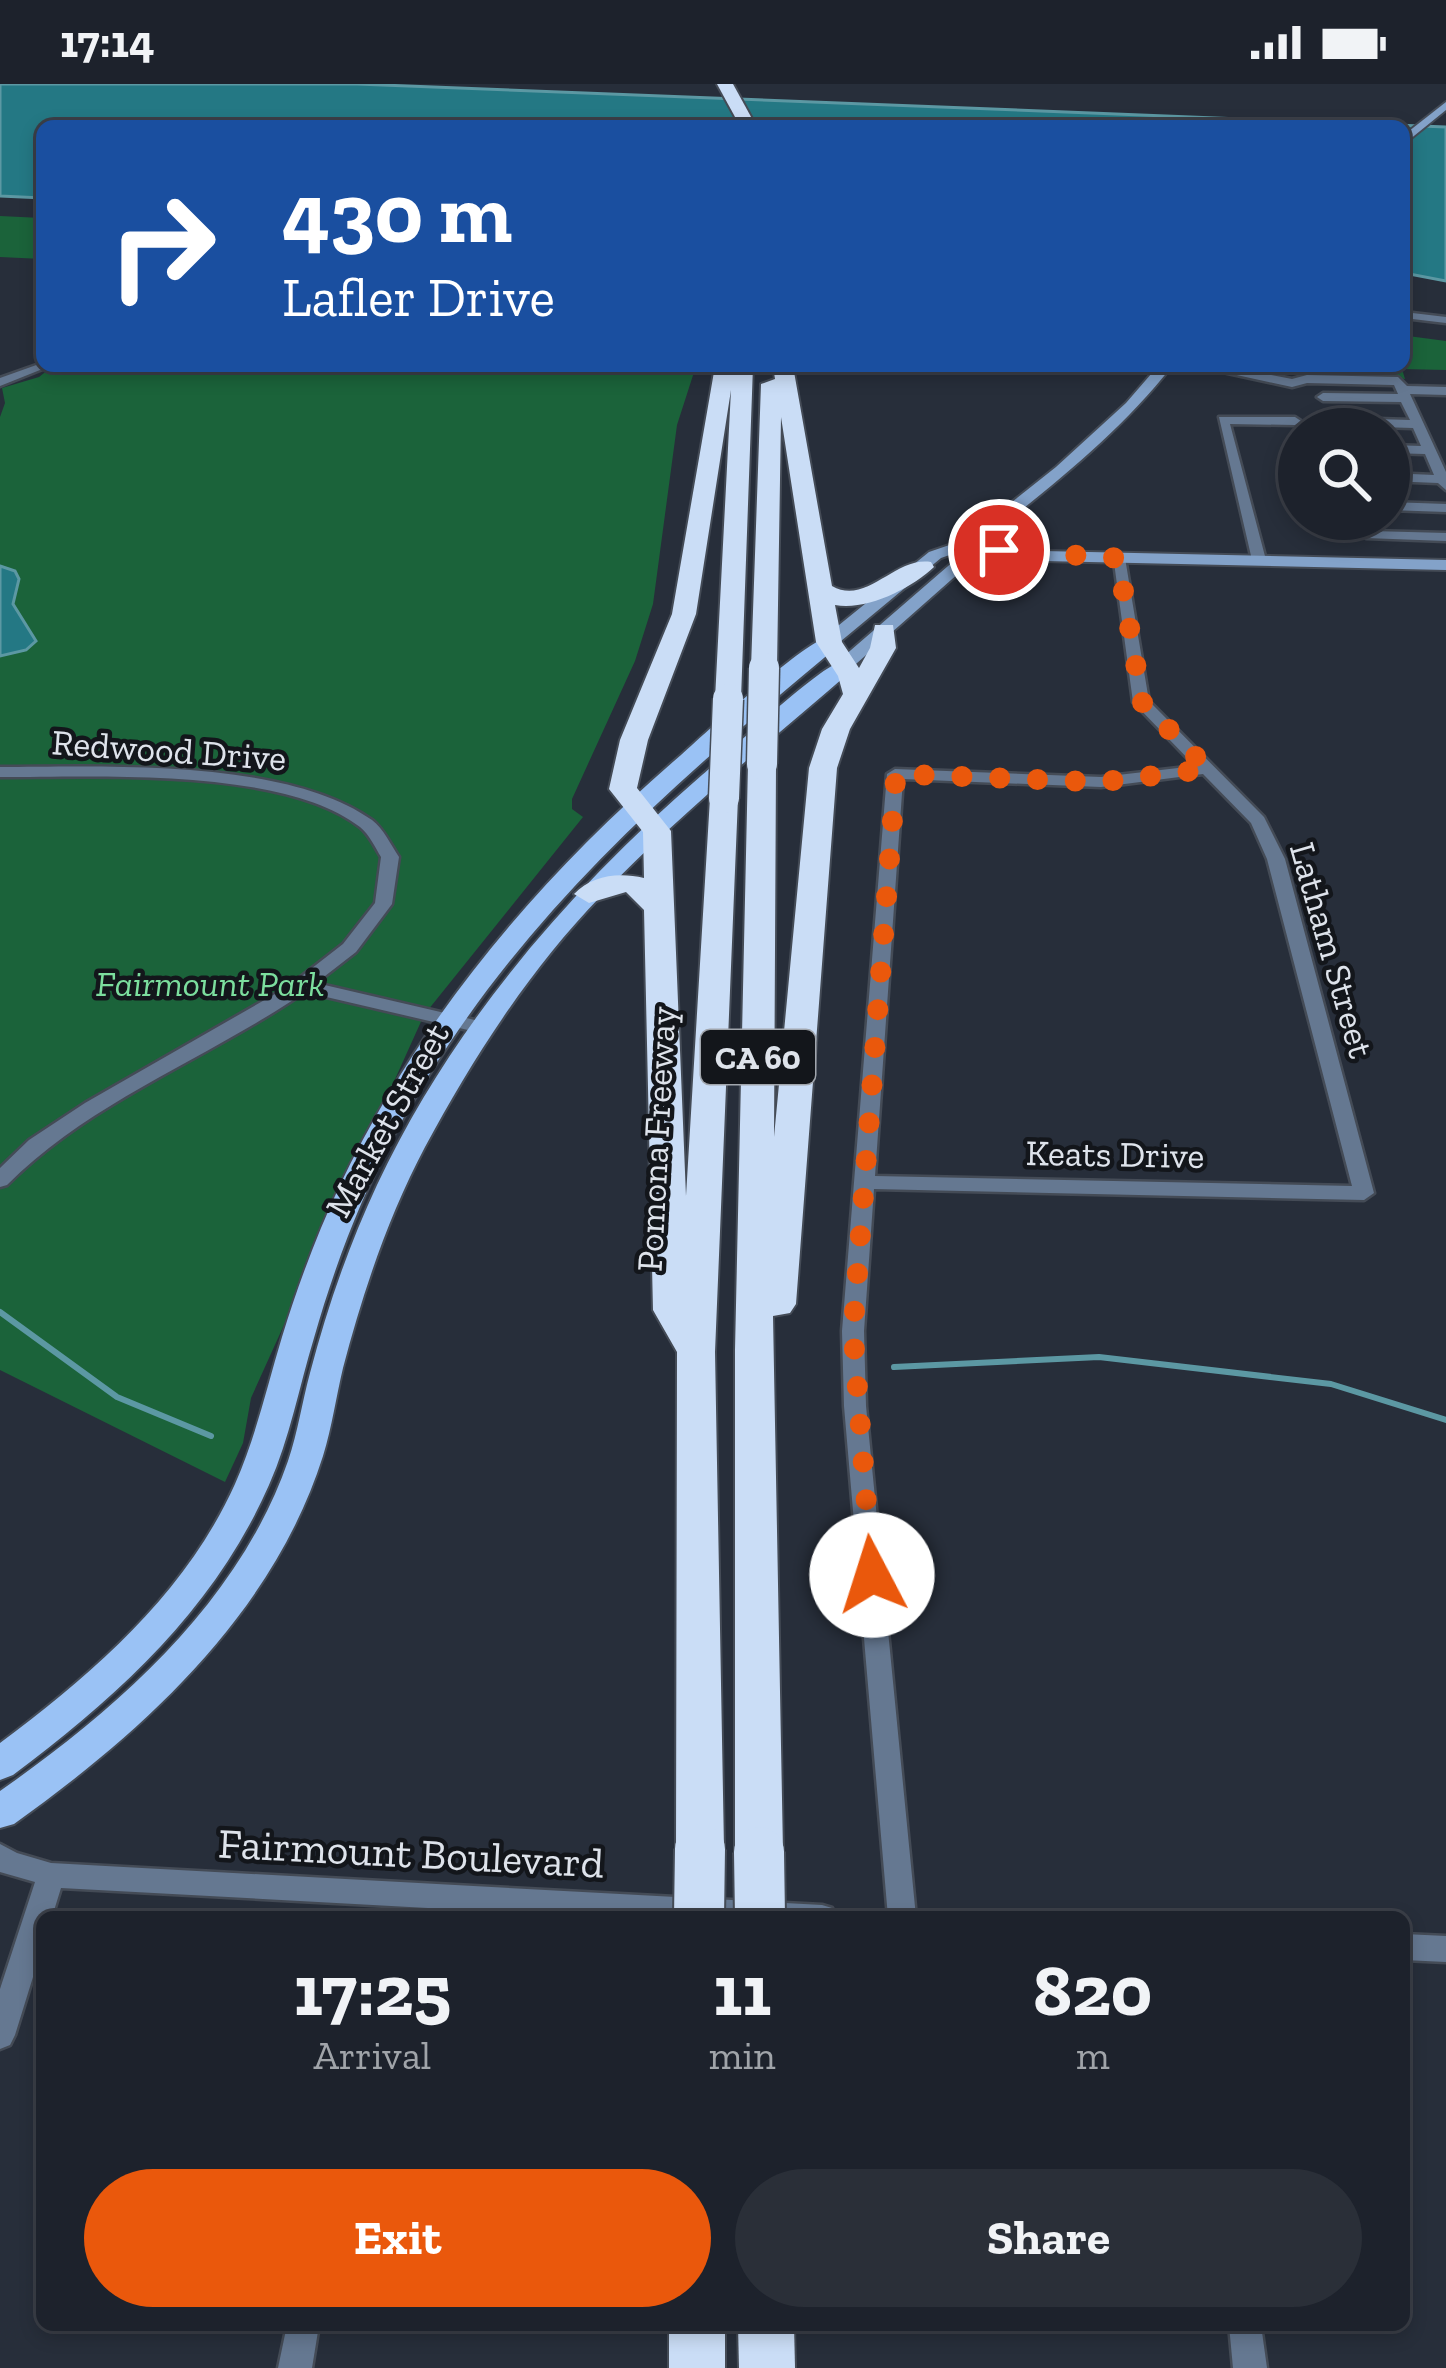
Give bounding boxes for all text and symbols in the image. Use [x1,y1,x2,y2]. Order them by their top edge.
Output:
text: 17:14 [60,15,155,69]
text: 430 m [282,163,512,264]
icon: right [84,168,240,324]
text: Lafler Drive [282,265,555,330]
map controls [1278,408,1410,540]
button: search [1278,408,1410,540]
pin [948,499,1050,601]
icon: arrive [966,517,1032,583]
street label: Redwood Drive [50,720,288,780]
street label: Latham Street [1281,837,1383,1063]
park label: Fairmount Park [96,962,324,1005]
street label: Pomona Freeway [628,1005,684,1273]
street label: Market Street [316,1015,458,1224]
road number: CA 60 [701,1030,815,1084]
street label: Keats Drive [1025,1131,1205,1177]
position arrow [809,1512,935,1638]
street label: Fairmount Boulevard [217,1817,605,1889]
text: 17:25 [294,1947,451,2033]
text: 11 [713,1947,771,2033]
text: 820 [1033,1947,1152,2033]
text: Arrival [314,2032,431,2079]
text: min [709,2032,776,2079]
text: m [1076,2032,1110,2079]
button: Exit [84,2169,711,2307]
button: Share [735,2169,1362,2307]

